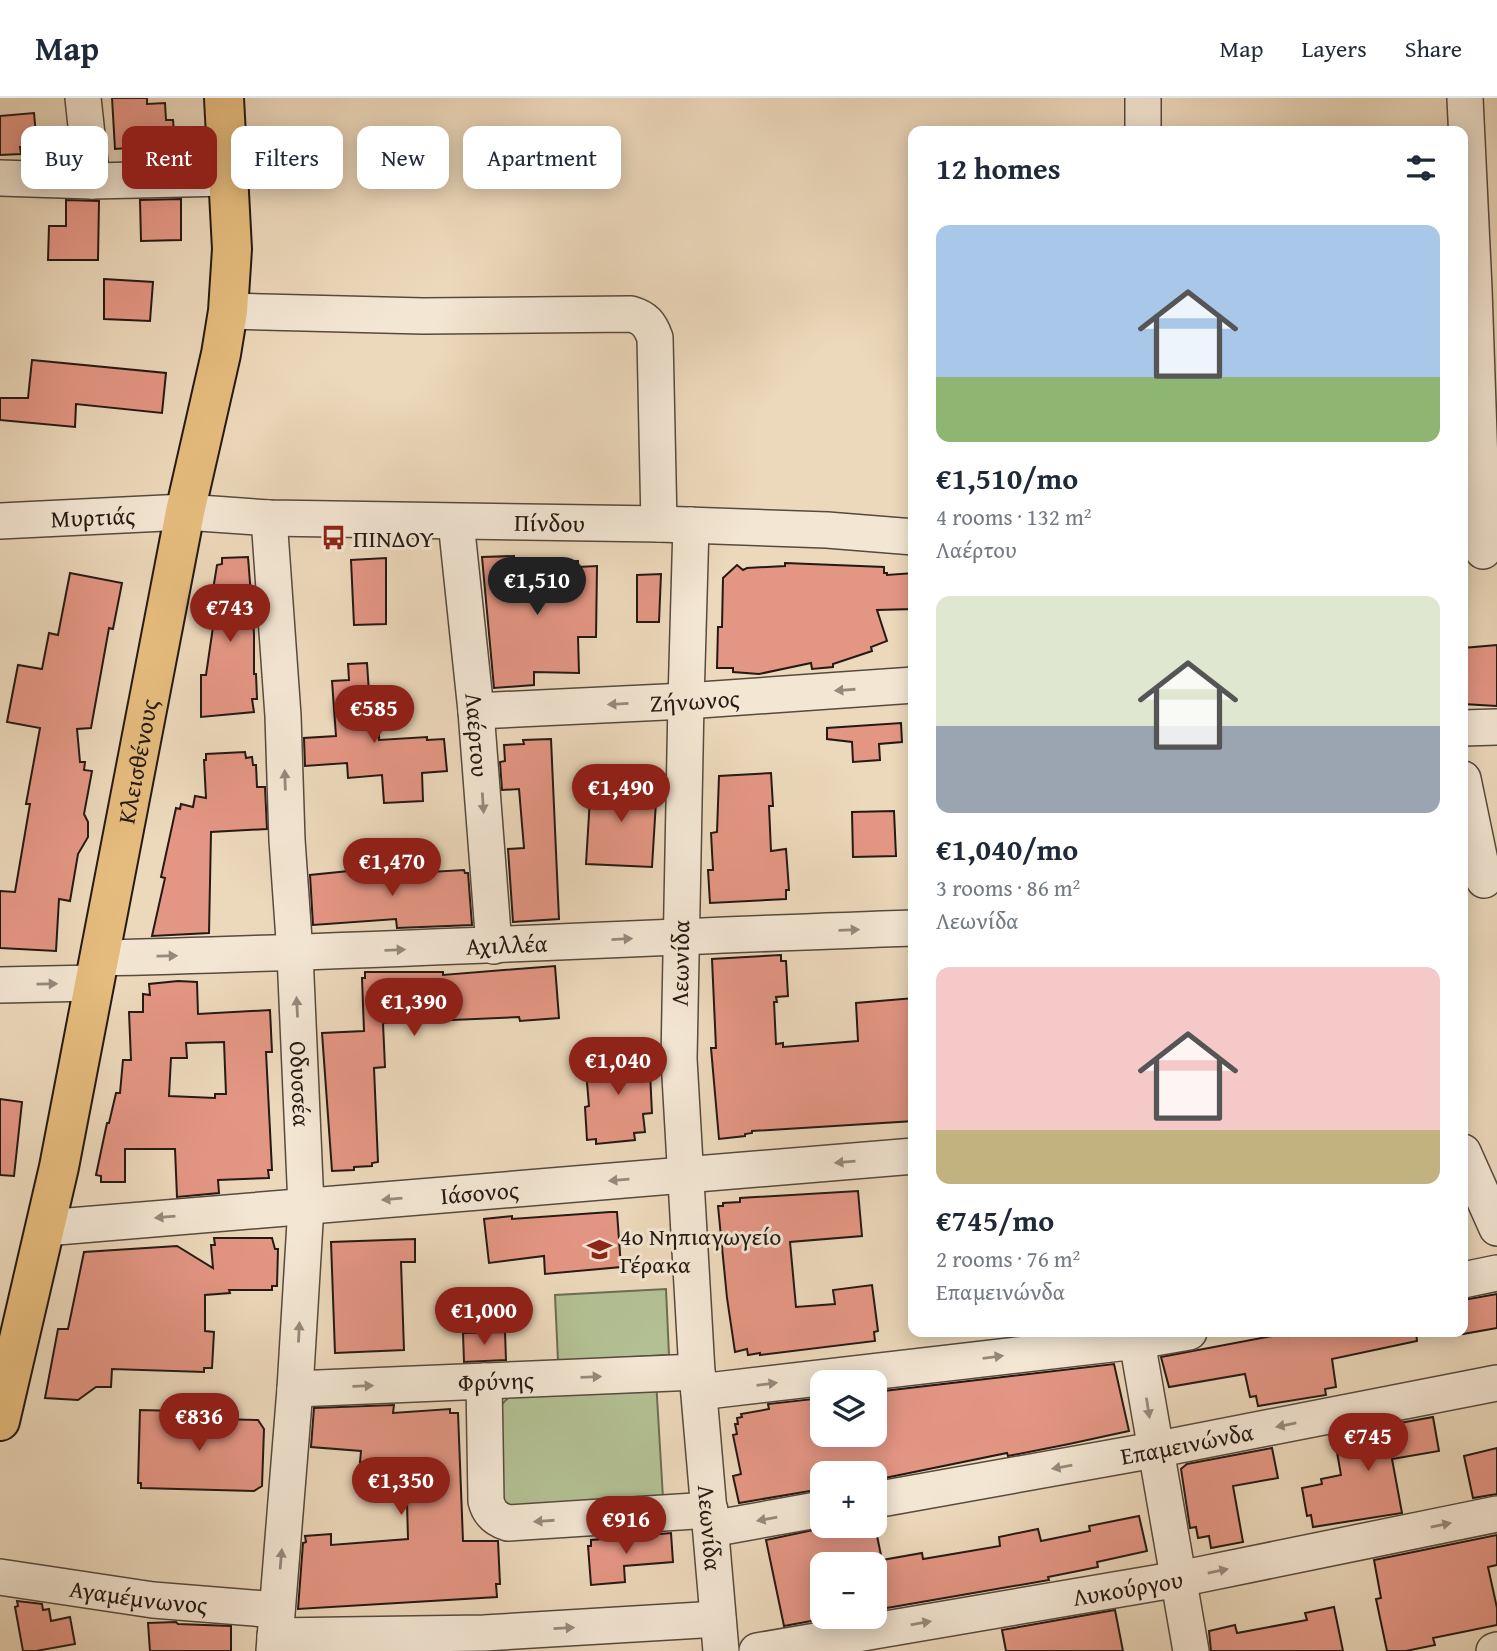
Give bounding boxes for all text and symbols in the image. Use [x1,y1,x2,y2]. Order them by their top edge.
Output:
text: Map [35,24,99,72]
text: Map [1220,31,1263,66]
text: Layers [1301,31,1367,66]
text: Share [1405,31,1462,66]
chip: Buy [21,126,108,189]
chip: Rent [122,126,217,189]
chip: Filters [231,126,343,189]
chip: New [357,126,449,189]
chip: Apartment [463,126,621,189]
text: 12 homes [936,146,1061,190]
icon: filters [1402,149,1440,187]
icon: home [1125,271,1251,397]
text: €1,510/mo [936,456,1078,500]
street label: Μυρτιάς [50,497,136,536]
text: 4 rooms · 132 m² [936,500,1091,533]
street label: Πίνδου [514,504,585,540]
place label: ΠΙΝΔΟΥ [353,521,434,556]
bus stop icon: ΠΙΝΔΟΥ [319,524,347,552]
text: Λαέρτου [936,533,1017,566]
pin: €1,510 [480,558,594,617]
text: €1,510 [504,563,570,596]
pin: €743 [189,584,271,644]
text: €743 [206,590,254,623]
icon: home [1125,642,1251,768]
street label: Ζήνωνος [649,680,741,720]
one-way arrow [834,685,856,696]
pin: €585 [333,686,415,745]
text: €585 [350,691,398,724]
street label: Λαέρτου [457,691,498,778]
street label: Κλεισθένους [108,696,166,827]
one-way arrow [607,699,629,710]
pin: €1,490 [564,764,678,824]
one-way arrow [280,768,291,790]
text: €1,490 [588,770,654,803]
one-way arrow [478,792,489,814]
text: €1,040/mo [936,827,1078,871]
pin: €1,470 [335,838,449,898]
text: €1,470 [359,844,425,877]
text: 3 rooms · 86 m² [936,871,1080,904]
text: Λεωνίδα [936,904,1019,937]
street label: Λεωνίδα [662,919,698,1007]
one-way arrow [839,924,861,936]
street label: Αχιλλέα [465,925,548,963]
one-way arrow [611,933,633,944]
one-way arrow [384,944,406,955]
one-way arrow [157,950,179,962]
one-way arrow [36,978,58,989]
pin: €1,390 [357,978,471,1038]
text: €1,390 [381,984,447,1017]
one-way arrow [292,995,303,1017]
icon: home [1125,1013,1251,1139]
pin: €1,040 [561,1038,675,1097]
street label: Οδυσσέα [281,1040,320,1128]
text: €1,040 [585,1043,651,1076]
one-way arrow [834,1157,856,1168]
street label: Ιάσονος [439,1171,520,1213]
one-way arrow [608,1175,630,1186]
one-way arrow [381,1194,403,1205]
text: €745/mo [936,1198,1054,1242]
one-way arrow [154,1212,176,1223]
place label: 4ο Νηπιαγωγείο Γέρακα [620,1219,781,1282]
school or university icon: 4ο Νηπιαγωγείο Γέρακα [586,1236,614,1264]
text: 2 rooms · 76 m² [936,1242,1080,1275]
text: Επαμεινώνδα [936,1275,1065,1308]
pin: €1,000 [427,1288,541,1347]
text: €1,000 [451,1293,517,1326]
one-way arrow [293,1321,304,1343]
one-way arrow [982,1352,1004,1363]
street label: Φρύνης [457,1361,534,1400]
map controls [810,1370,887,1629]
button: layers [810,1370,887,1447]
one-way arrow [580,1371,602,1382]
one-way arrow [756,1378,778,1389]
one-way arrow [353,1380,375,1391]
pin: €836 [158,1394,240,1453]
one-way arrow [1142,1397,1153,1419]
text: €836 [175,1399,223,1432]
street label: Επαμεινώνδα [1118,1413,1256,1473]
pin: €745 [1327,1414,1409,1473]
one-way arrow [1275,1419,1297,1430]
text: €745 [1344,1419,1392,1452]
pin: €1,350 [344,1458,458,1517]
button: + [810,1461,887,1538]
one-way arrow [1051,1462,1073,1473]
text: €1,350 [368,1463,434,1496]
street label: Λεωνίδα [689,1483,732,1572]
pin: €916 [585,1496,667,1556]
text: €916 [602,1502,650,1535]
one-way arrow [756,1514,778,1525]
one-way arrow [532,1515,554,1526]
one-way arrow [1430,1520,1452,1531]
one-way arrow [276,1547,287,1569]
button: − [810,1552,887,1629]
street label: Λυκούργου [1070,1561,1186,1614]
one-way arrow [1207,1566,1229,1577]
street label: Αγαμέμνωνος [67,1570,209,1622]
one-way arrow [910,1617,932,1628]
one-way arrow [553,1623,575,1634]

